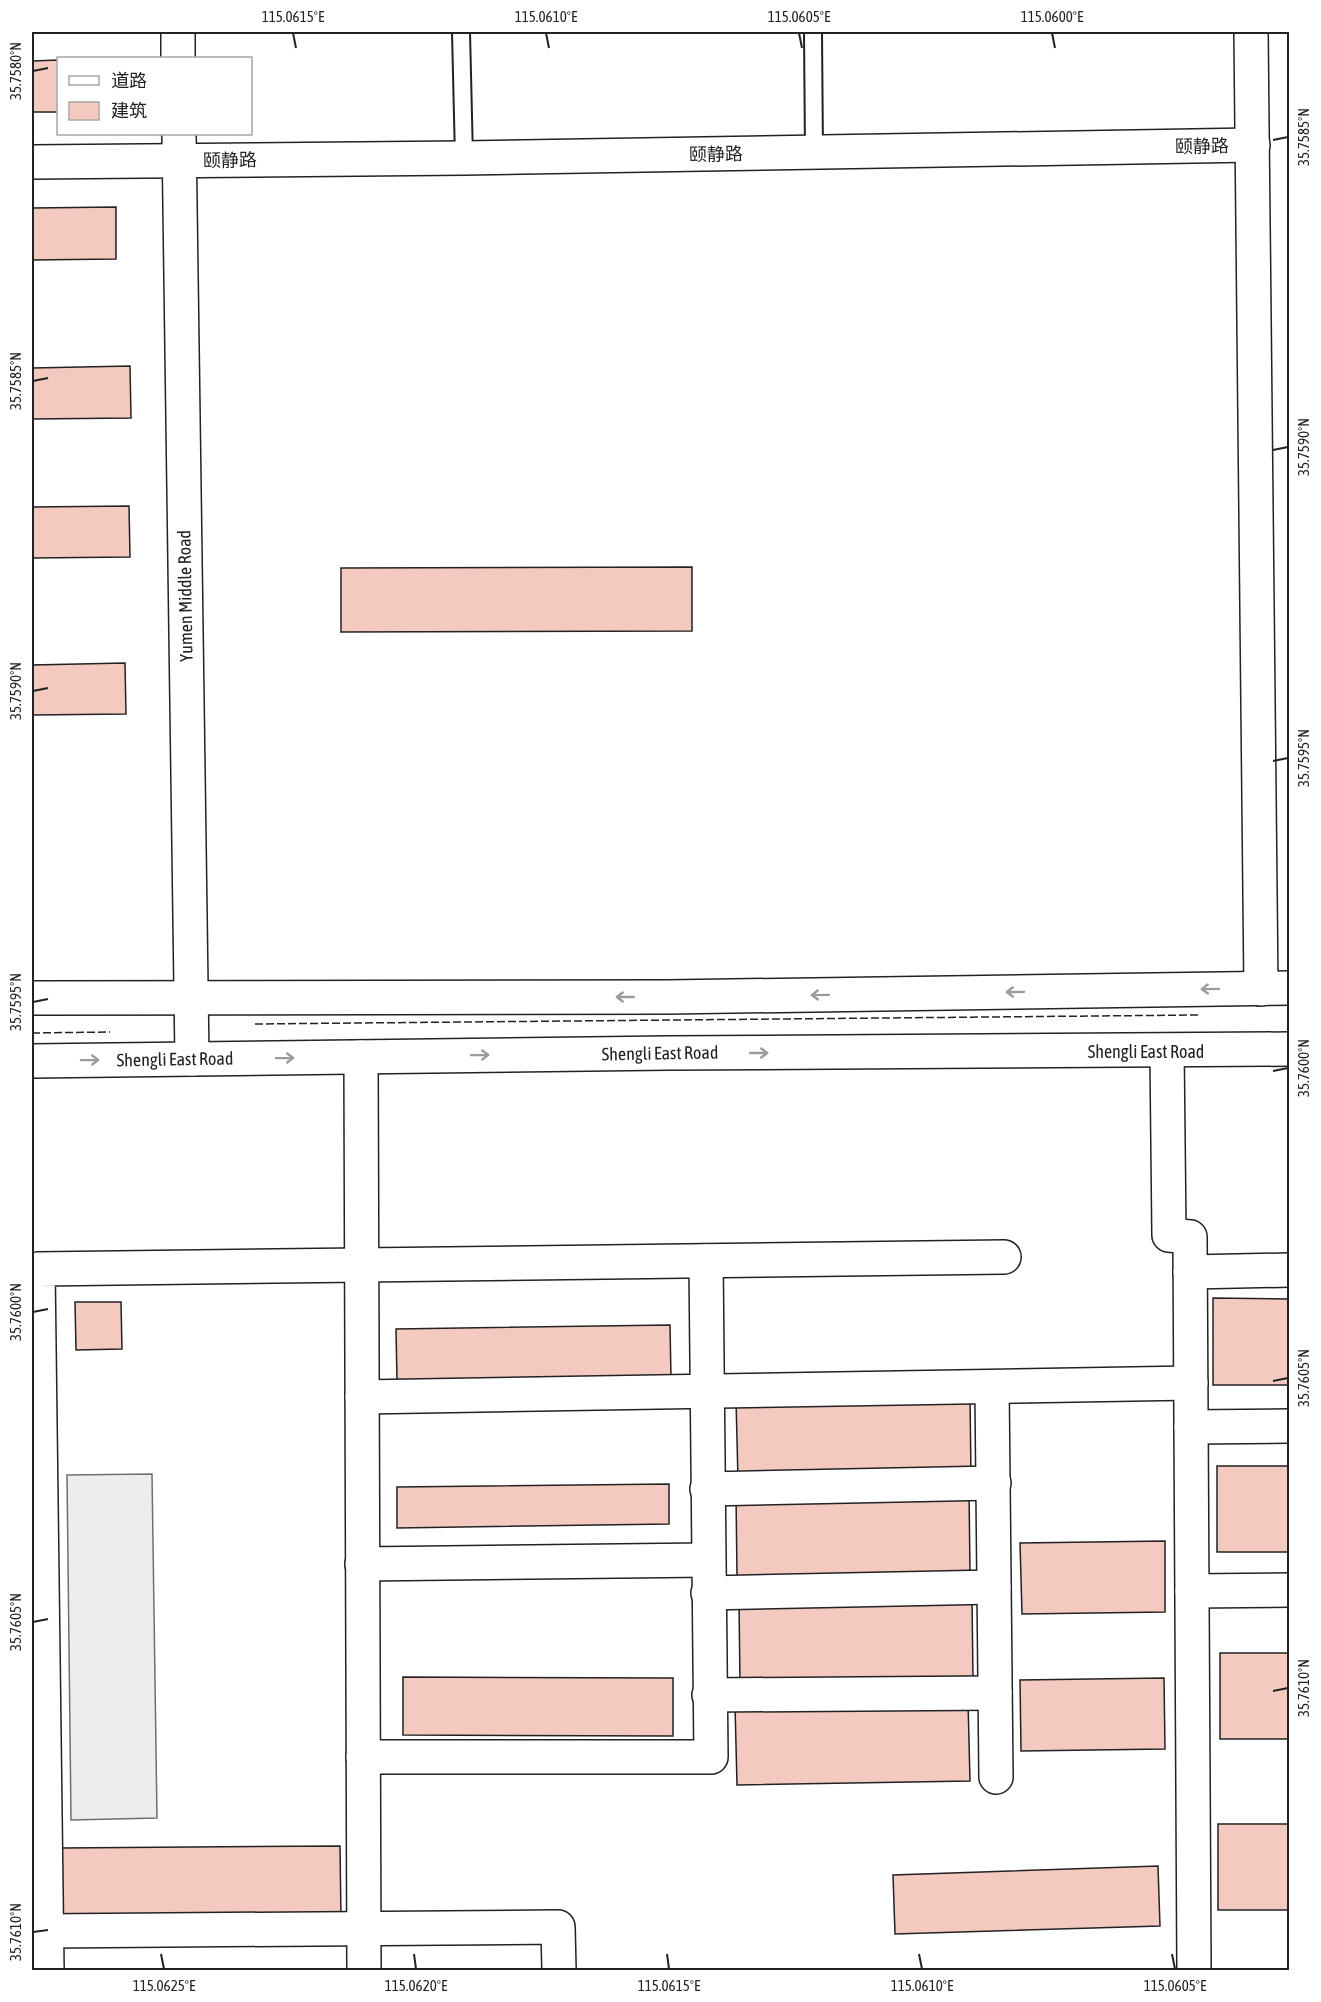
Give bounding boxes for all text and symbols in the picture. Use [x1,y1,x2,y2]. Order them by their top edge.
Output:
text: 115.0615°E [262,8,325,25]
text: 115.0610°E [515,8,578,25]
text: 115.0605°E [768,8,831,25]
text: 115.0600°E [1021,8,1084,25]
text: 35.7580°N [7,42,24,100]
legend [57,57,252,135]
text: 道路 [111,70,147,91]
text: 建筑 [111,100,147,121]
text: 35.7585°N [1295,108,1312,166]
street label: 颐静路 [1175,135,1229,157]
street label: 颐静路 [689,143,743,165]
street label: 颐静路 [203,149,257,171]
text: 35.7585°N [7,352,24,410]
text: 35.7590°N [1295,418,1312,476]
street label: Yumen Middle Road [173,530,197,662]
text: 35.7590°N [7,662,24,720]
text: 35.7595°N [1295,729,1312,787]
text: 35.7595°N [7,973,24,1031]
one-way arrow [1201,984,1221,995]
one-way arrow [1006,986,1026,998]
one-way arrow [811,989,831,1001]
one-way arrow [616,991,636,1003]
text: 35.7600°N [1295,1039,1312,1097]
street label: Shengli East Road [601,1041,719,1065]
street label: Shengli East Road [1088,1041,1204,1062]
street label: Shengli East Road [116,1047,234,1071]
one-way arrow [748,1047,768,1059]
one-way arrow [469,1050,489,1061]
one-way arrow [274,1052,294,1064]
one-way arrow [79,1054,99,1066]
text: 35.7600°N [7,1283,24,1341]
text: 35.7605°N [1295,1349,1312,1407]
text: 35.7605°N [7,1593,24,1651]
text: 35.7610°N [1295,1659,1312,1717]
text: 35.7610°N [7,1903,24,1961]
text: 115.0625°E [133,1977,196,1994]
text: 115.0620°E [385,1977,448,1994]
text: 115.0615°E [638,1977,701,1994]
text: 115.0610°E [891,1977,954,1994]
text: 115.0605°E [1144,1977,1207,1994]

